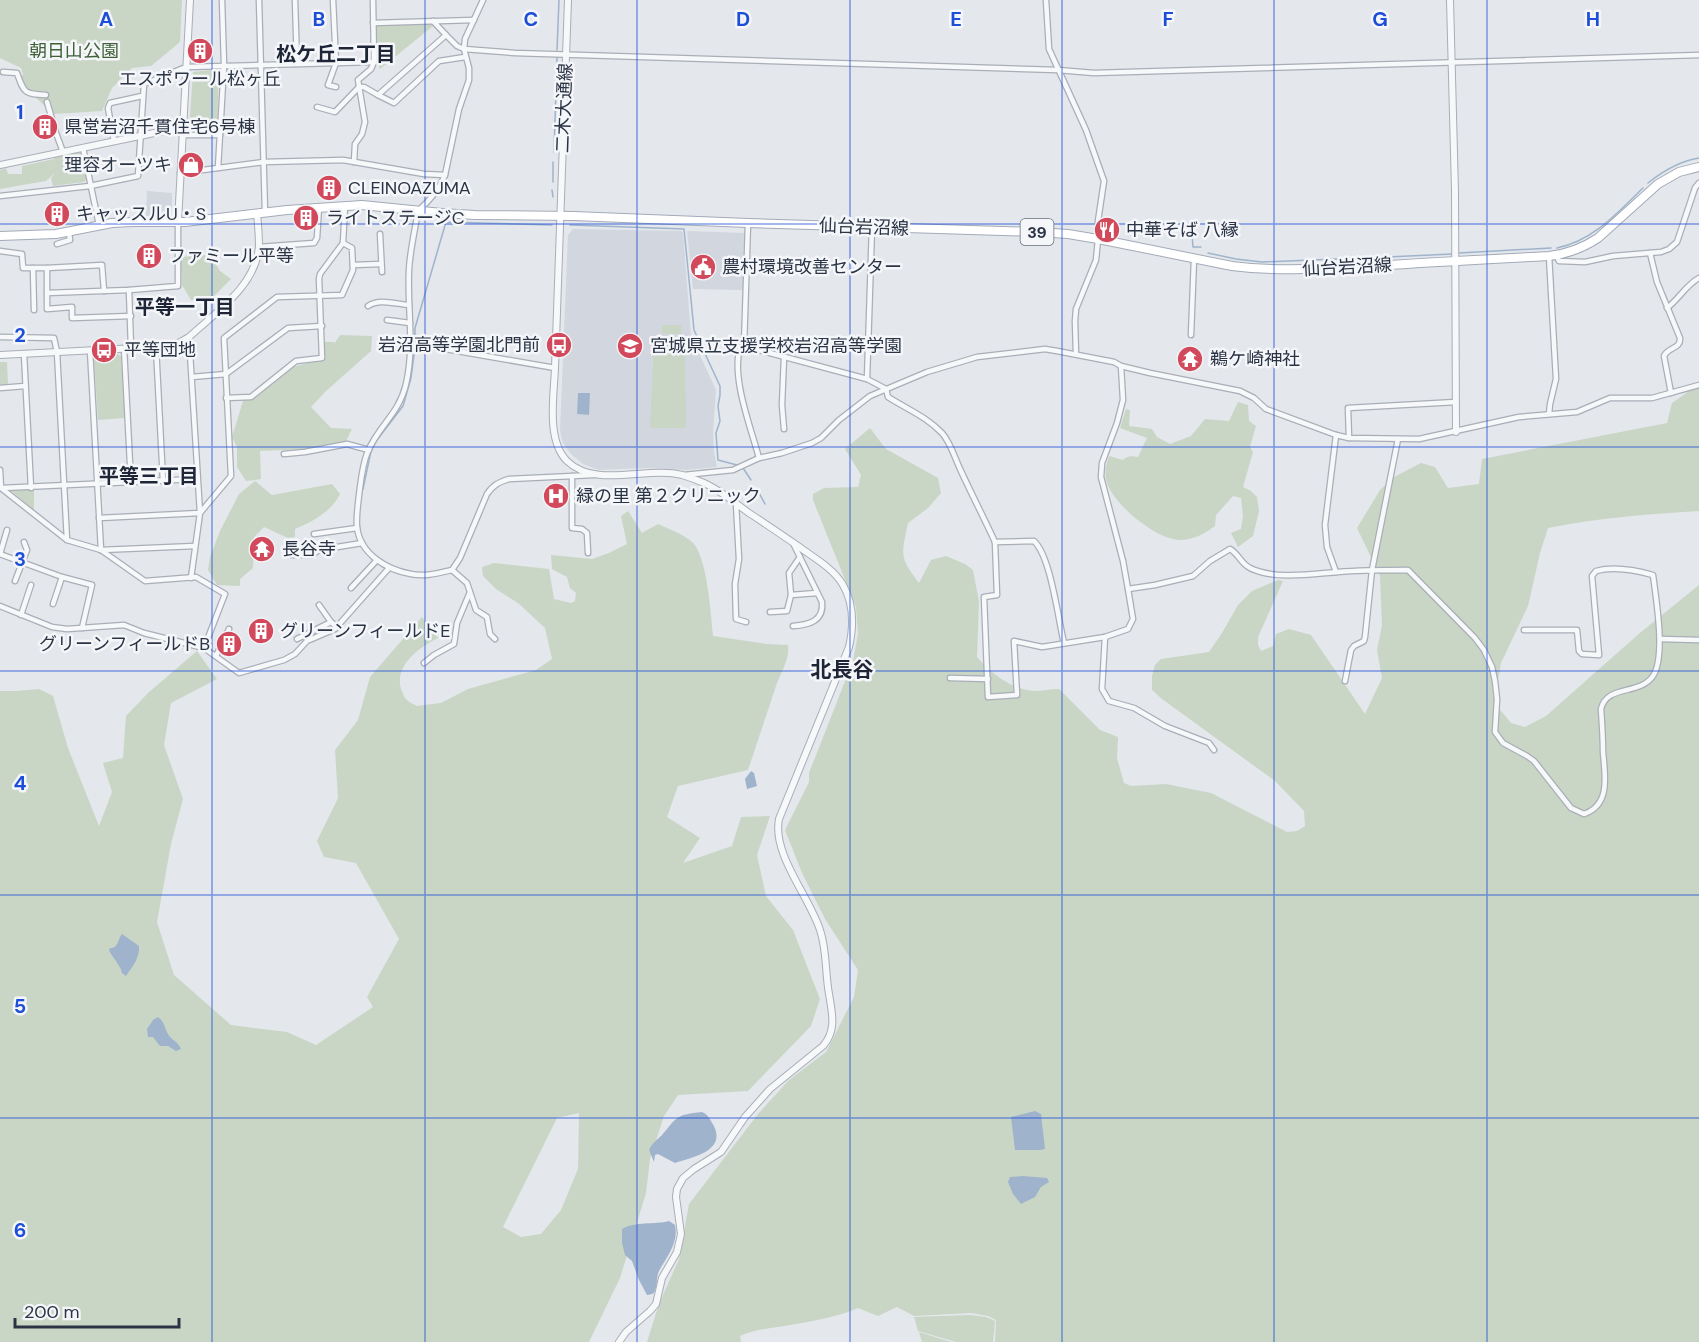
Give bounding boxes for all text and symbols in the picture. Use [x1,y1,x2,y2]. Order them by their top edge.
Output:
text: A [99,6,113,32]
text: B [313,6,325,32]
text: C [524,6,538,32]
text: D [736,6,750,32]
text: E [950,6,962,32]
text: F [1162,6,1174,32]
text: G [1372,6,1388,32]
text: H [1586,6,1600,32]
building icon: エスポワール松ヶ丘 [185,36,215,66]
park label: 朝日山公園 [29,39,119,63]
district label: 松ケ丘二丁目 [276,41,396,67]
street label: 二木大通線 [550,63,578,153]
place label: エスポワール松ヶ丘 [119,67,281,91]
text: 1 [16,99,24,125]
building icon: 県営岩沼千貫住宅6号棟 [30,112,60,142]
place label: 県営岩沼千貫住宅6号棟 [64,115,255,139]
shop icon: 理容オーツキ [176,150,206,180]
place label: 理容オーツキ [64,153,172,177]
building icon: CLEINOAZUMA [314,173,344,203]
place label: CLEINOAZUMA [348,176,471,200]
building icon: キャッスルU・S [42,199,72,229]
place label: キャッスルU・S [76,202,206,226]
building icon: ライトステージC [291,203,321,233]
place label: ライトステージC [326,206,465,230]
street label: 仙台岩沼線 [819,213,909,241]
restaurant icon: 中華そば 八縁 [1092,215,1122,245]
place label: 中華そば 八縁 [1126,218,1239,242]
road number: 39 [1020,219,1054,245]
building icon: ファミール平等 [134,241,164,271]
place label: ファミール平等 [168,244,294,268]
public building icon: 農村環境改善センター [688,252,718,282]
street label: 仙台岩沼線 [1301,253,1393,281]
place label: 農村環境改善センター [722,255,902,279]
district label: 平等一丁目 [135,294,235,320]
text: 2 [14,322,26,348]
bus stop icon: 岩沼高等学園北門前 [544,330,574,360]
school or university icon: 宮城県立支援学校岩沼高等学園 [615,331,645,361]
place label: 岩沼高等学園北門前 [378,333,540,357]
place label: 宮城県立支援学校岩沼高等学園 [650,334,902,358]
bus stop icon: 平等団地 [89,335,119,365]
place label: 平等団地 [124,338,196,362]
temple icon: 鵜ケ崎神社 [1175,344,1205,374]
place label: 鵜ケ崎神社 [1210,347,1300,371]
district label: 平等三丁目 [99,463,199,489]
hospital icon: 緑の里 第２クリニック [541,481,571,511]
place label: 緑の里 第２クリニック [576,484,761,508]
temple icon: 長谷寺 [247,534,277,564]
place label: 長谷寺 [282,537,336,561]
text: 3 [14,546,26,572]
building icon: グリーンフィールドE [246,616,276,646]
place label: グリーンフィールドE [280,619,450,643]
building icon: グリーンフィールドB [214,629,244,659]
place label: グリーンフィールドB [39,632,210,656]
district label: 北長谷 [811,656,874,684]
text: 4 [14,770,27,796]
text: 5 [14,993,26,1019]
text: 6 [14,1217,26,1243]
scale bar [15,1291,178,1329]
text: 200 m [24,1300,80,1324]

